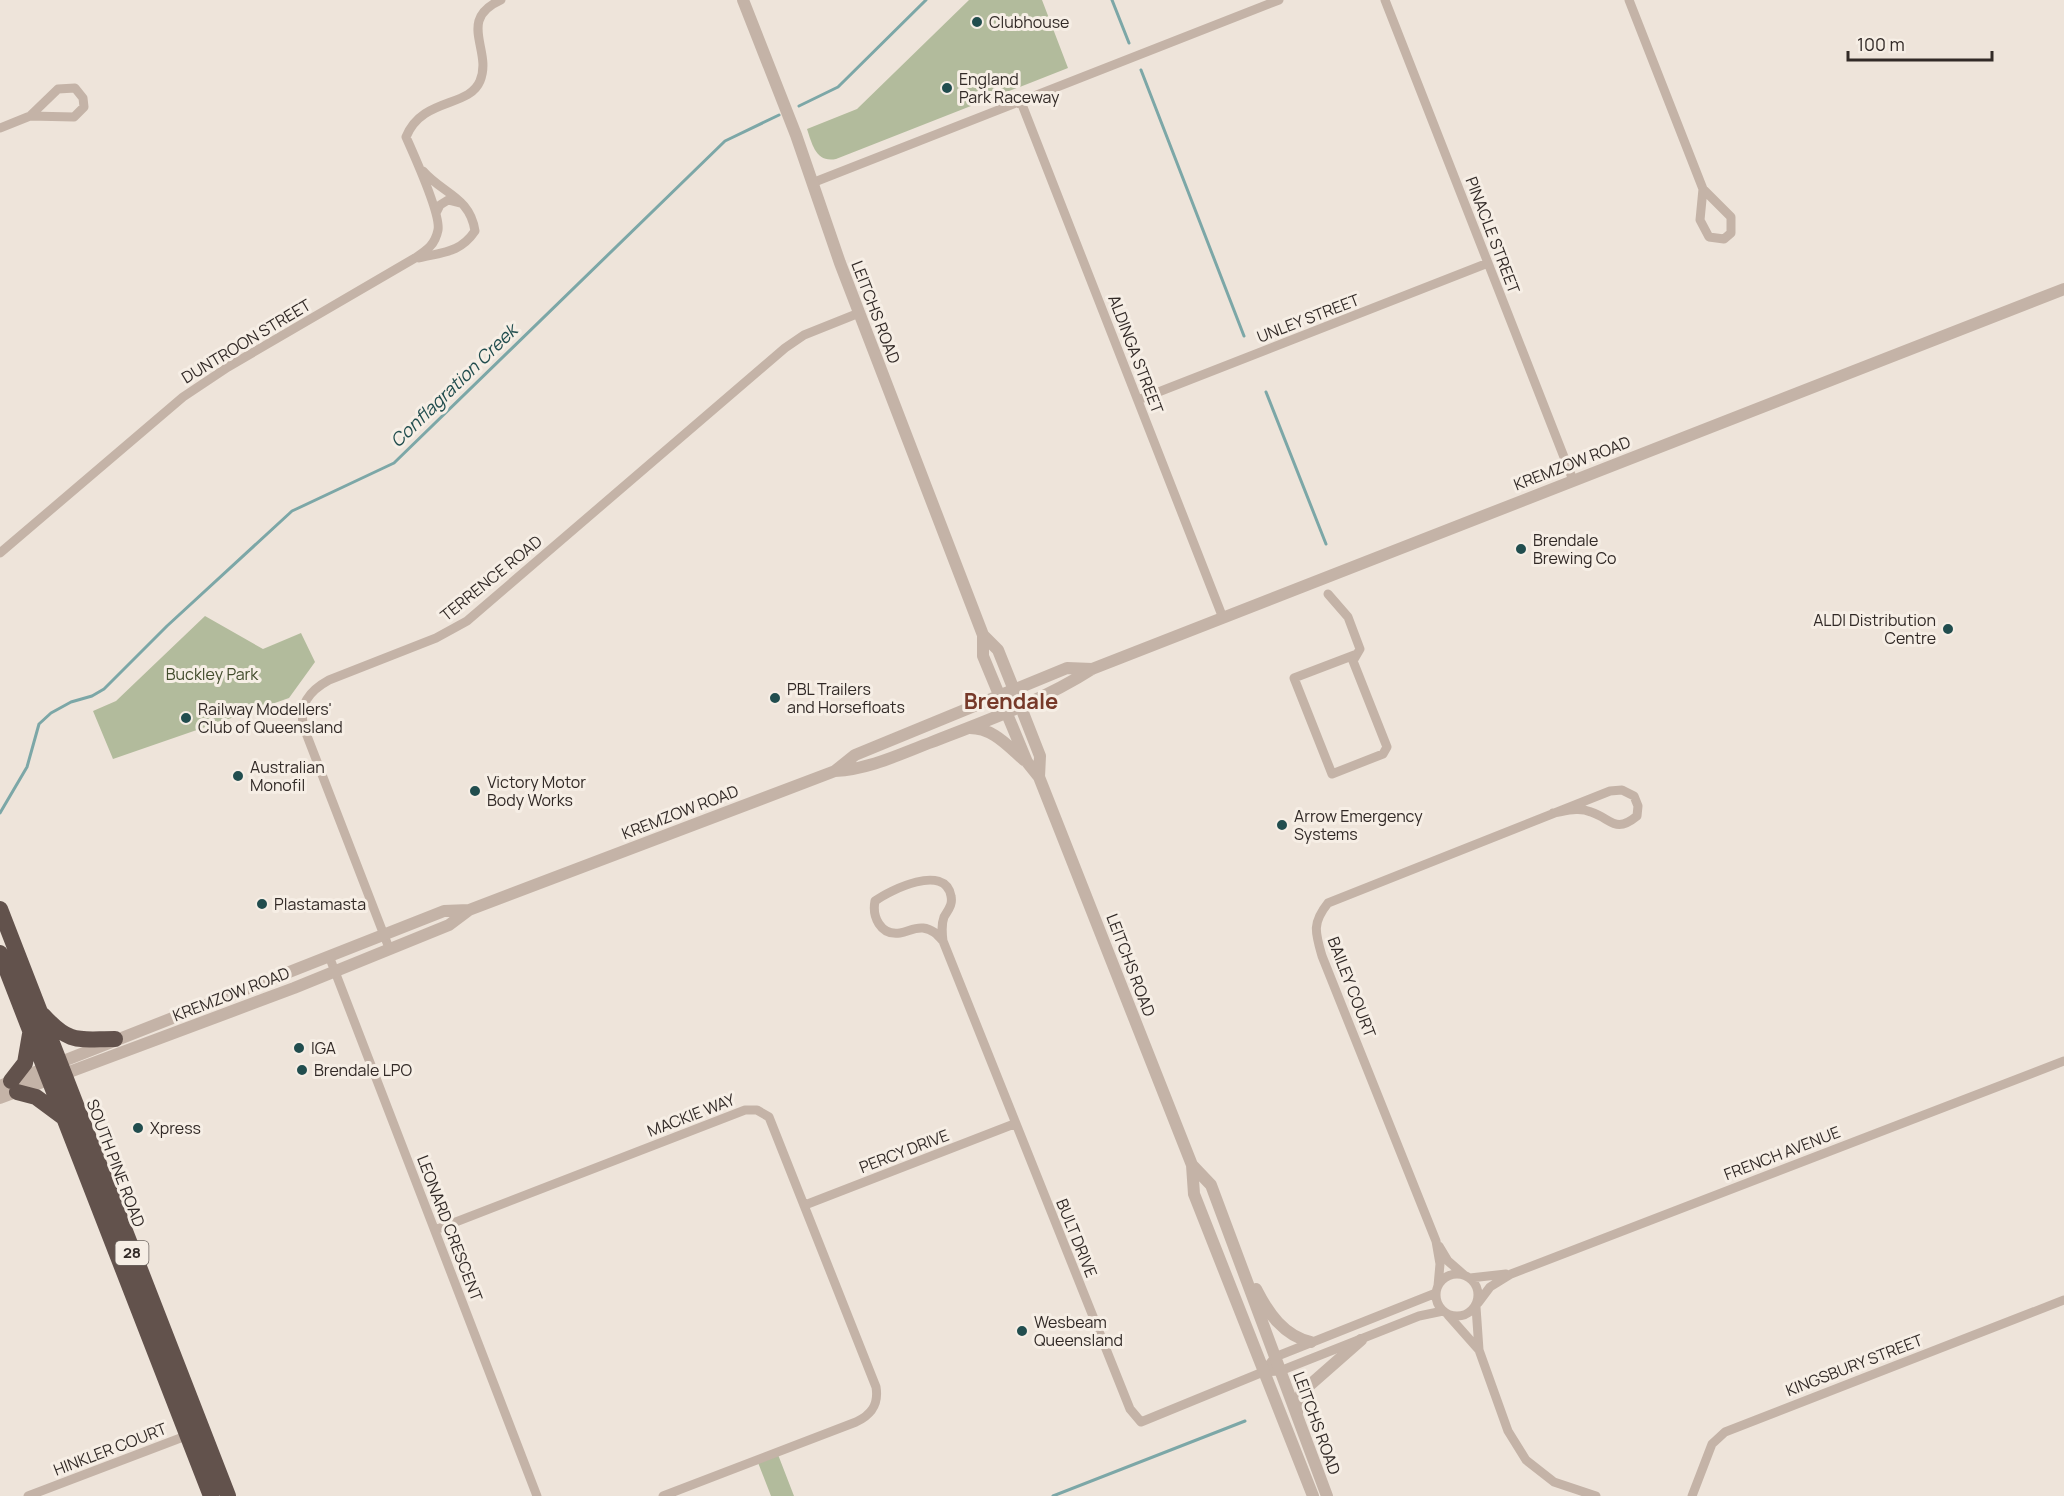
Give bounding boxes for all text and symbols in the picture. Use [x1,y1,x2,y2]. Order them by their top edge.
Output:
place label: Clubhouse [989,11,1069,33]
marker: Clubhouse [970,15,984,29]
scale bar [1848,24,1992,62]
text: 100 m [1857,32,1905,56]
place label: England Park Raceway [959,68,1060,108]
marker: England Park Raceway [940,81,954,95]
street label: PINACLE STREET [1461,173,1526,297]
street label: LEITCHS ROAD [846,258,906,367]
street label: UNLEY STREET [1254,288,1363,348]
street label: ALDINGA STREET [1103,292,1169,417]
street label: DUNTROON STREET [177,293,315,388]
water label: Conflagration Creek [385,316,524,452]
street label: KREMZOW ROAD [1510,431,1634,495]
place label: Brendale Brewing Co [1533,529,1617,569]
street label: TERRENCE ROAD [436,530,547,626]
marker: Brendale Brewing Co [1514,542,1528,556]
place label: ALDI Distribution Centre [1813,609,1936,649]
marker: ALDI Distribution Centre [1941,622,1955,636]
park label: Buckley Park [166,663,259,685]
place label: PBL Trailers and Horsefloats [787,678,905,718]
district label: Brendale [964,686,1058,716]
marker: PBL Trailers and Horsefloats [768,691,782,705]
place label: Railway Modellers' Club of Queensland [198,698,343,738]
marker: Railway Modellers' Club of Queensland [179,711,193,725]
place label: Australian Monofil [250,756,325,796]
marker: Australian Monofil [231,769,245,783]
place label: Victory Motor Body Works [487,771,586,811]
street label: KREMZOW ROAD [618,780,742,844]
marker: Victory Motor Body Works [468,784,482,798]
place label: Arrow Emergency Systems [1294,805,1423,845]
marker: Arrow Emergency Systems [1275,818,1289,832]
place label: Plastamasta [274,893,366,915]
marker: Plastamasta [255,897,269,911]
street label: LEITCHS ROAD [1101,911,1161,1020]
street label: BAILEY COURT [1323,933,1381,1041]
street label: KREMZOW ROAD [169,962,293,1026]
place label: IGA [311,1037,336,1059]
marker: IGA [292,1041,306,1055]
place label: Brendale LPO [314,1059,412,1081]
marker: Brendale LPO [295,1063,309,1077]
street label: MACKIE WAY [644,1088,738,1142]
street label: SOUTH PINE ROAD [81,1096,151,1230]
place label: Xpress [150,1117,201,1139]
marker: Xpress [131,1121,145,1135]
street label: FRENCH AVENUE [1721,1121,1843,1185]
street label: PERCY DRIVE [856,1124,952,1178]
street label: LEONARD CRESCENT [412,1152,488,1305]
street label: BULT DRIVE [1051,1195,1103,1281]
road number: 28 [116,1241,148,1265]
place label: Wesbeam Queensland [1034,1311,1123,1351]
marker: Wesbeam Queensland [1015,1324,1029,1338]
street label: KINGSBURY STREET [1782,1329,1926,1401]
street label: LEITCHS ROAD [1288,1368,1346,1478]
street label: HINKLER COURT [50,1417,170,1481]

